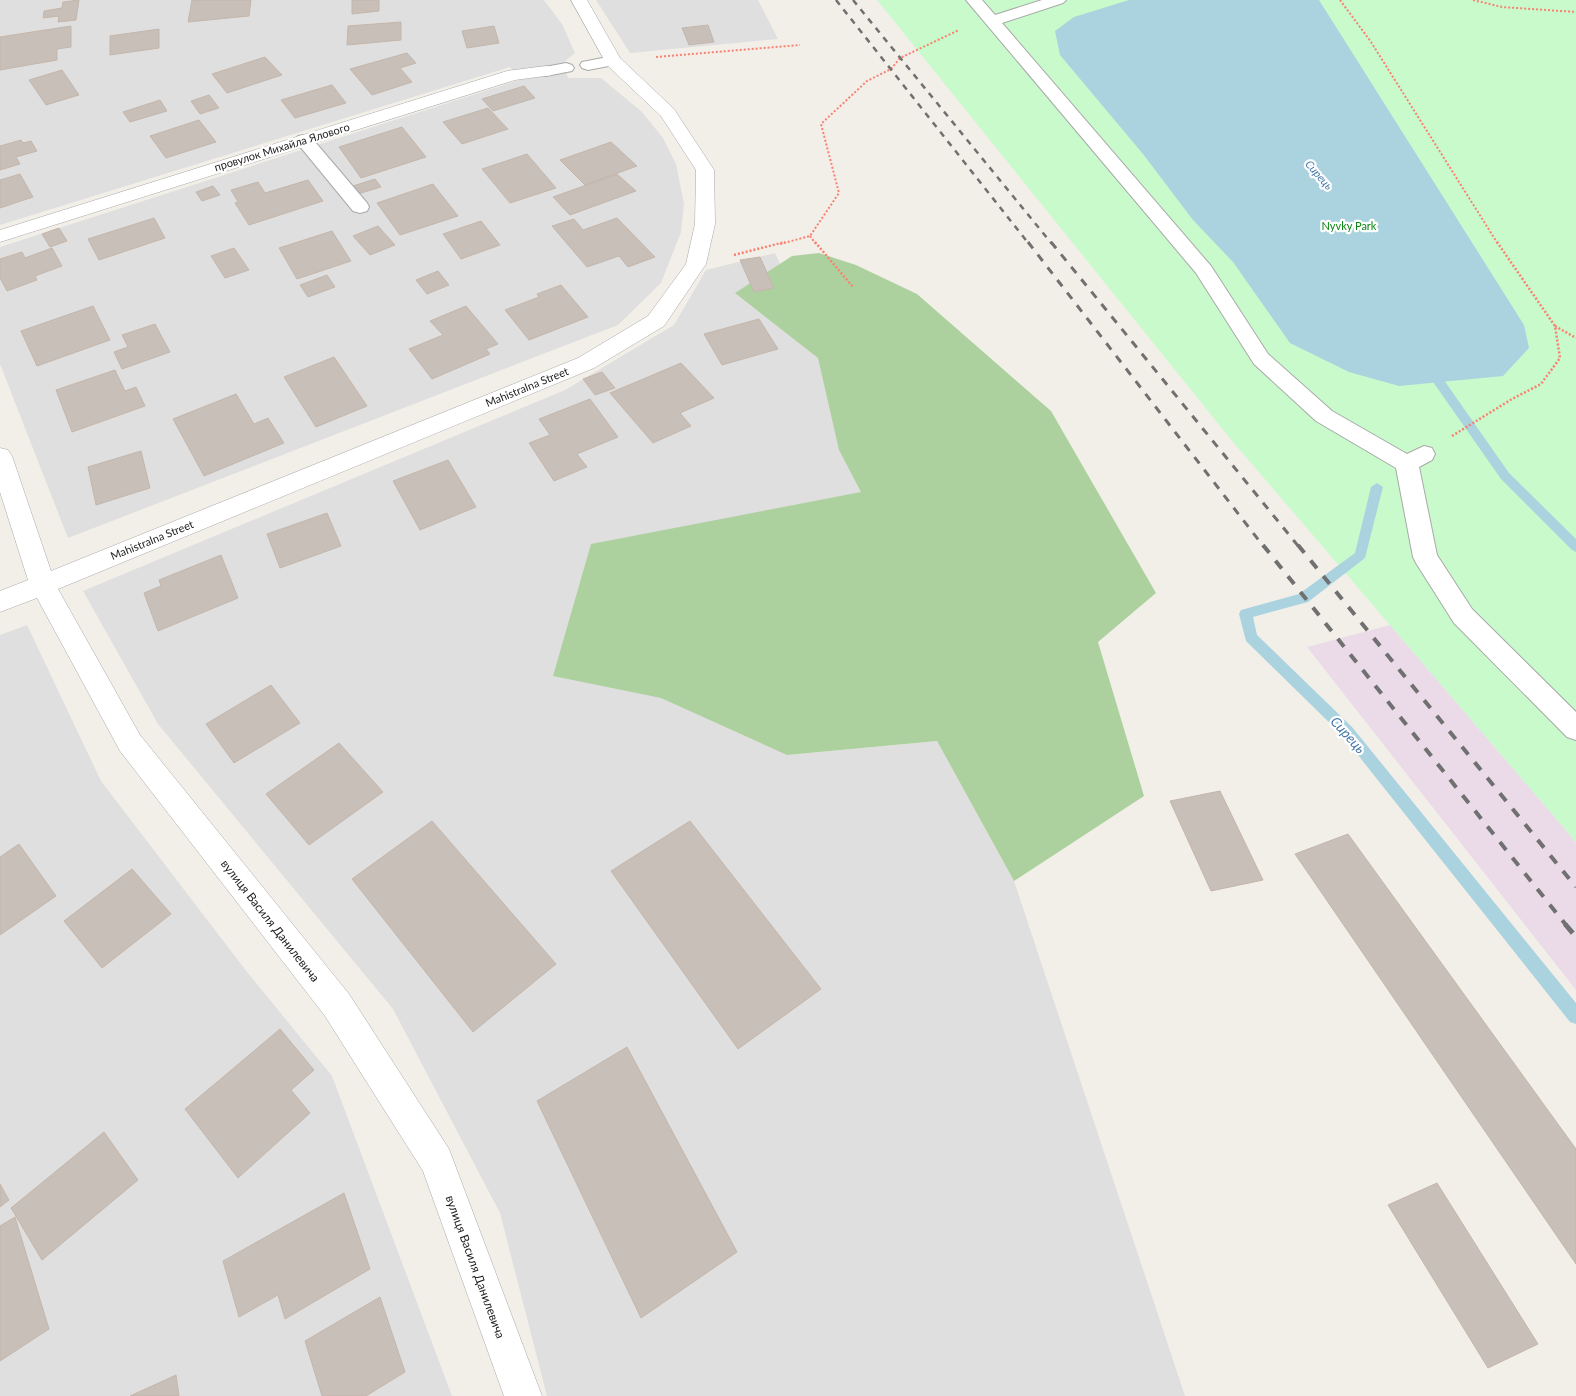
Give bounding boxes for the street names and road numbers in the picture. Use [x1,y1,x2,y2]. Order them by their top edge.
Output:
street label: провулок Михайла Ялового [213,120,351,173]
street label: Mahistralna Street [483,364,570,409]
street label: Mahistralna Street [108,517,195,562]
street label: вулиця Василя Данилевича [218,856,323,985]
street label: вулиця Василя Данилевича [443,1193,508,1340]

